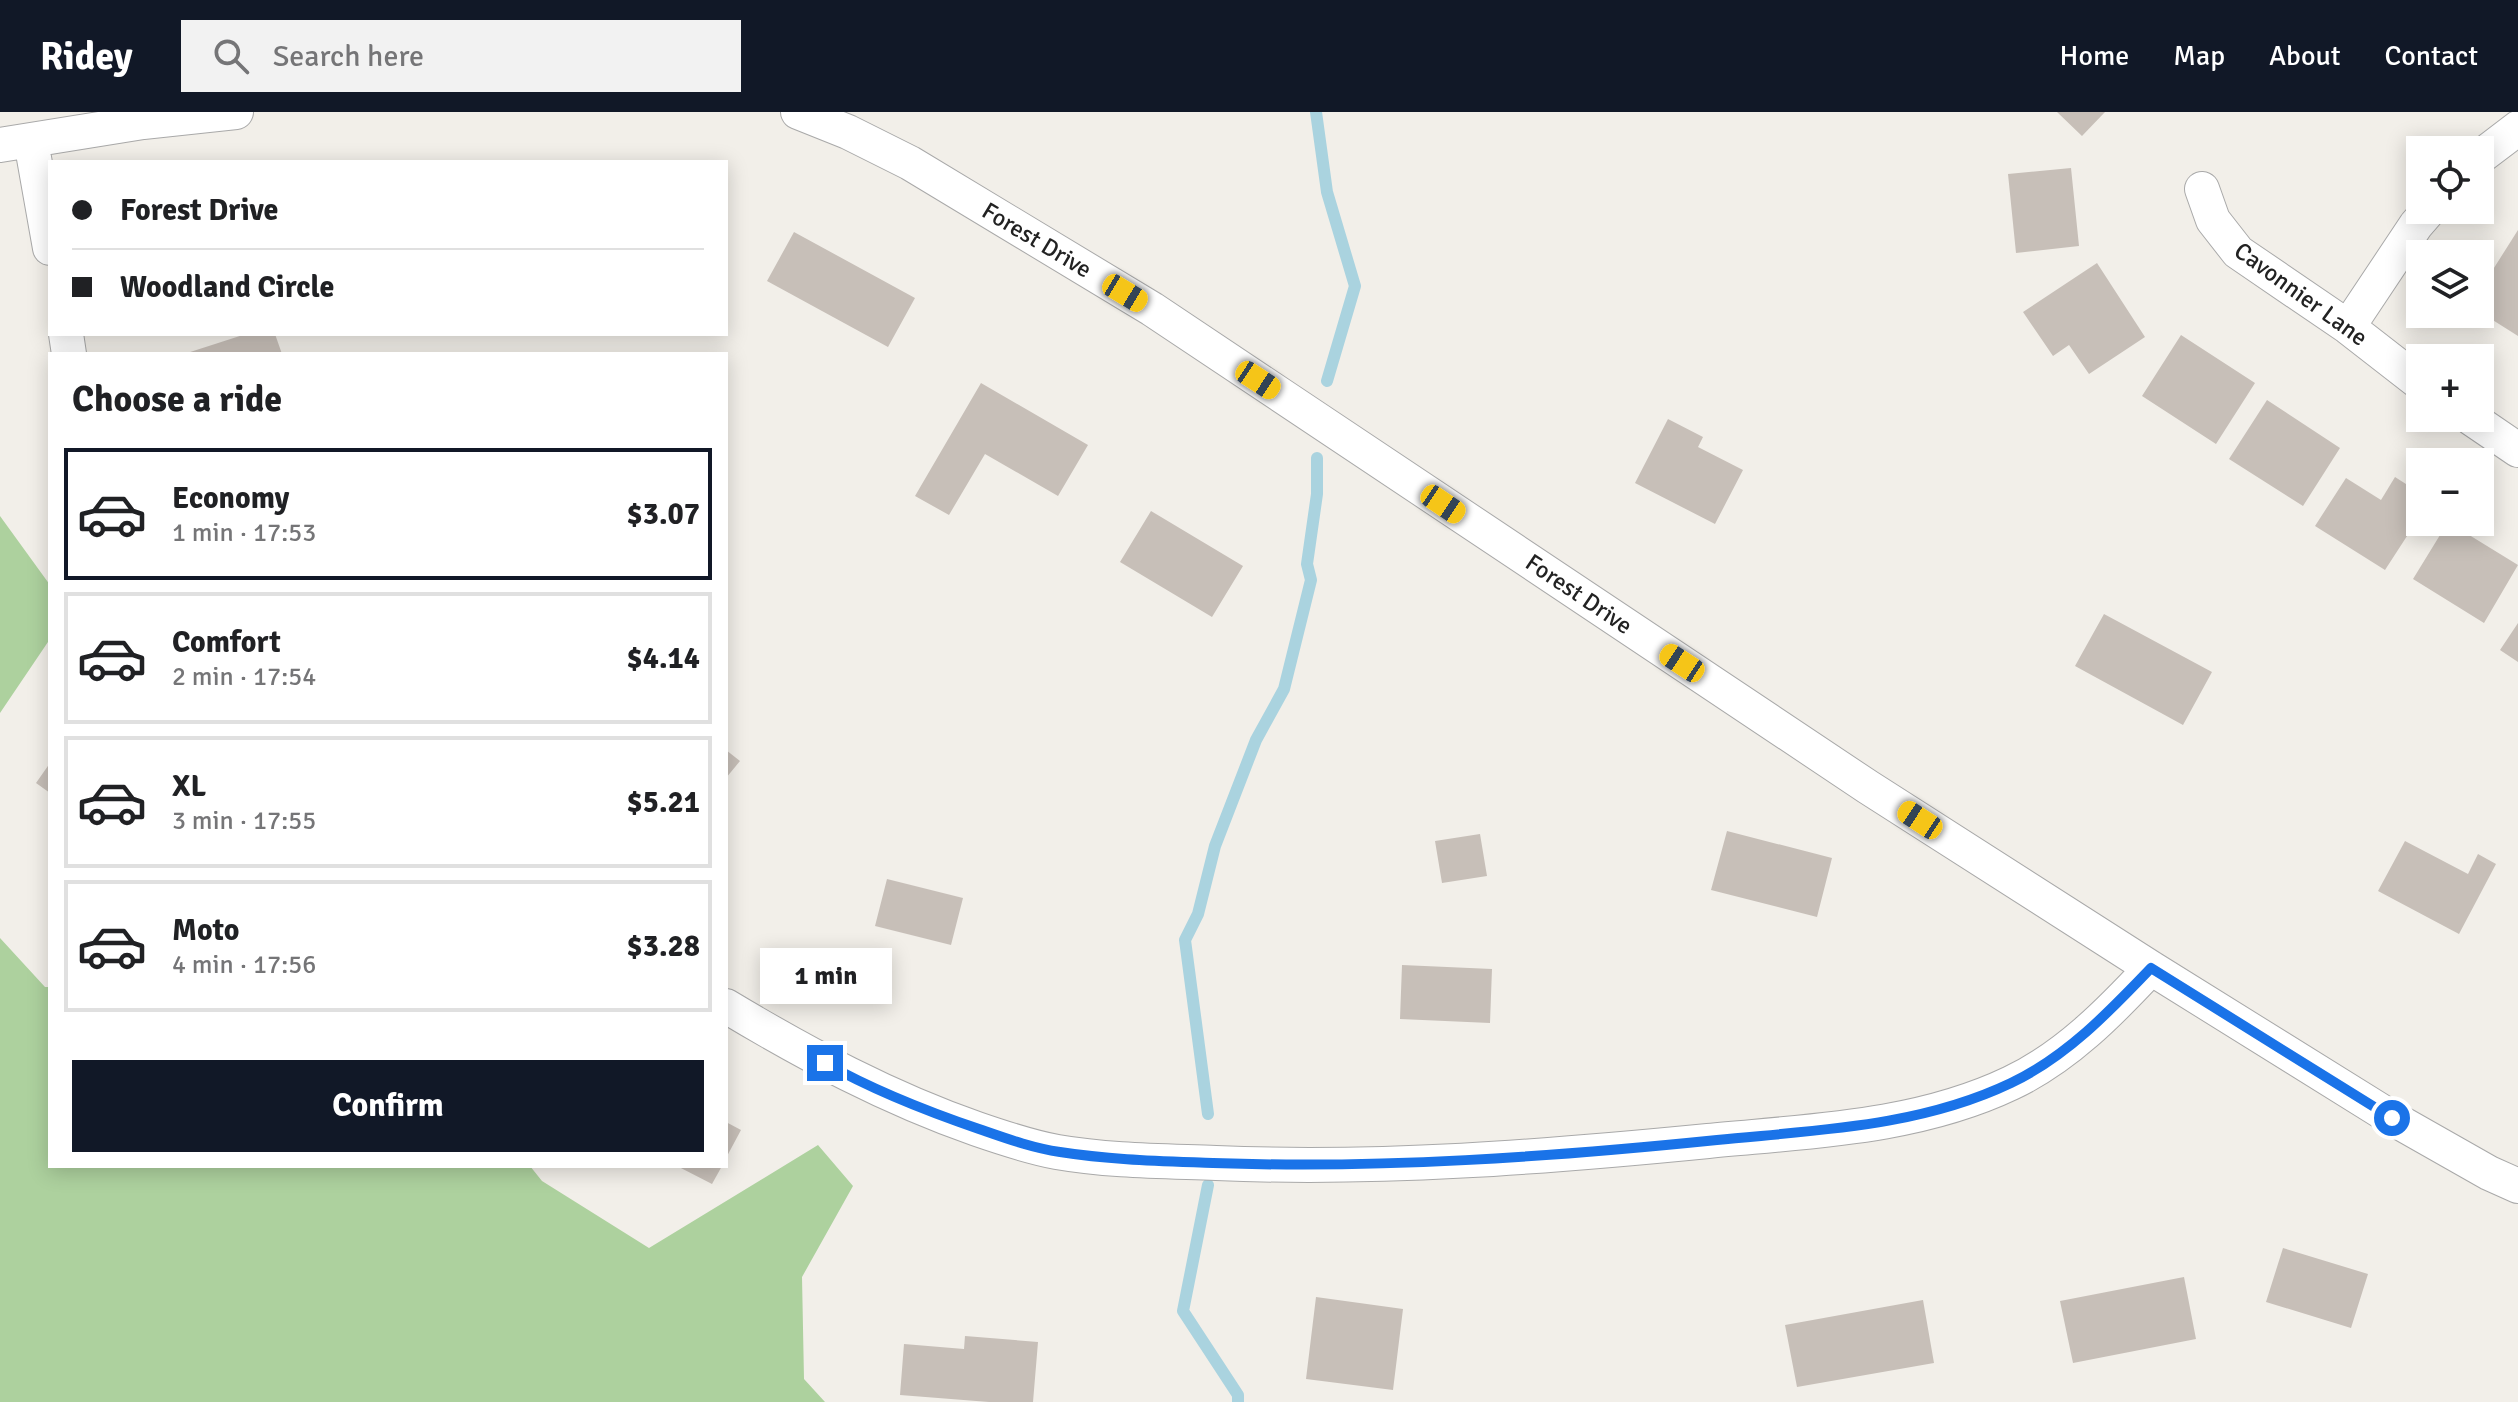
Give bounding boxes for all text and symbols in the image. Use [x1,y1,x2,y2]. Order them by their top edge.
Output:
search box [181,20,741,92]
text: Ridey [40,33,133,80]
icon: search [209,34,253,78]
text: Search here [273,38,424,75]
text: Home [2060,39,2129,73]
text: Map [2173,39,2225,73]
text: About [2269,39,2341,73]
text: Contact [2385,39,2478,73]
map controls [2406,136,2494,536]
button: locate [2406,136,2494,224]
text: Forest Drive [120,192,278,229]
street label: Forest Drive [977,196,1097,284]
street label: Cavonnier Lane [2228,236,2374,352]
button: layers [2406,240,2494,328]
text: Woodland Circle [120,269,334,306]
car [1098,270,1152,316]
button: + [2406,344,2494,432]
car [1231,357,1285,403]
text: Choose a ride [72,377,282,422]
button: − [2406,448,2494,536]
icon: car [76,478,148,550]
text: Economy [172,480,289,517]
car [1416,481,1470,527]
text: $3.07 [627,496,700,533]
text: 1 min · 17:53 [172,517,316,549]
street label: Forest Drive [1520,547,1638,641]
icon: car [76,622,148,694]
text: Comfort [172,624,281,661]
text: $4.14 [627,640,700,677]
car [1655,640,1709,686]
text: 2 min · 17:54 [172,661,316,693]
icon: car [76,766,148,838]
text: XL [172,768,206,805]
text: $5.21 [627,784,700,821]
car [1893,797,1947,843]
text: 3 min · 17:55 [172,805,316,837]
icon: car [76,910,148,982]
text: Moto [172,912,239,949]
text: $3.28 [627,928,700,965]
callout: 1 min [759,947,891,1003]
text: 4 min · 17:56 [172,949,316,981]
text: 1 min [795,960,857,992]
route end [807,1045,843,1081]
button: Confirm [72,1060,704,1152]
route start [2374,1100,2410,1136]

